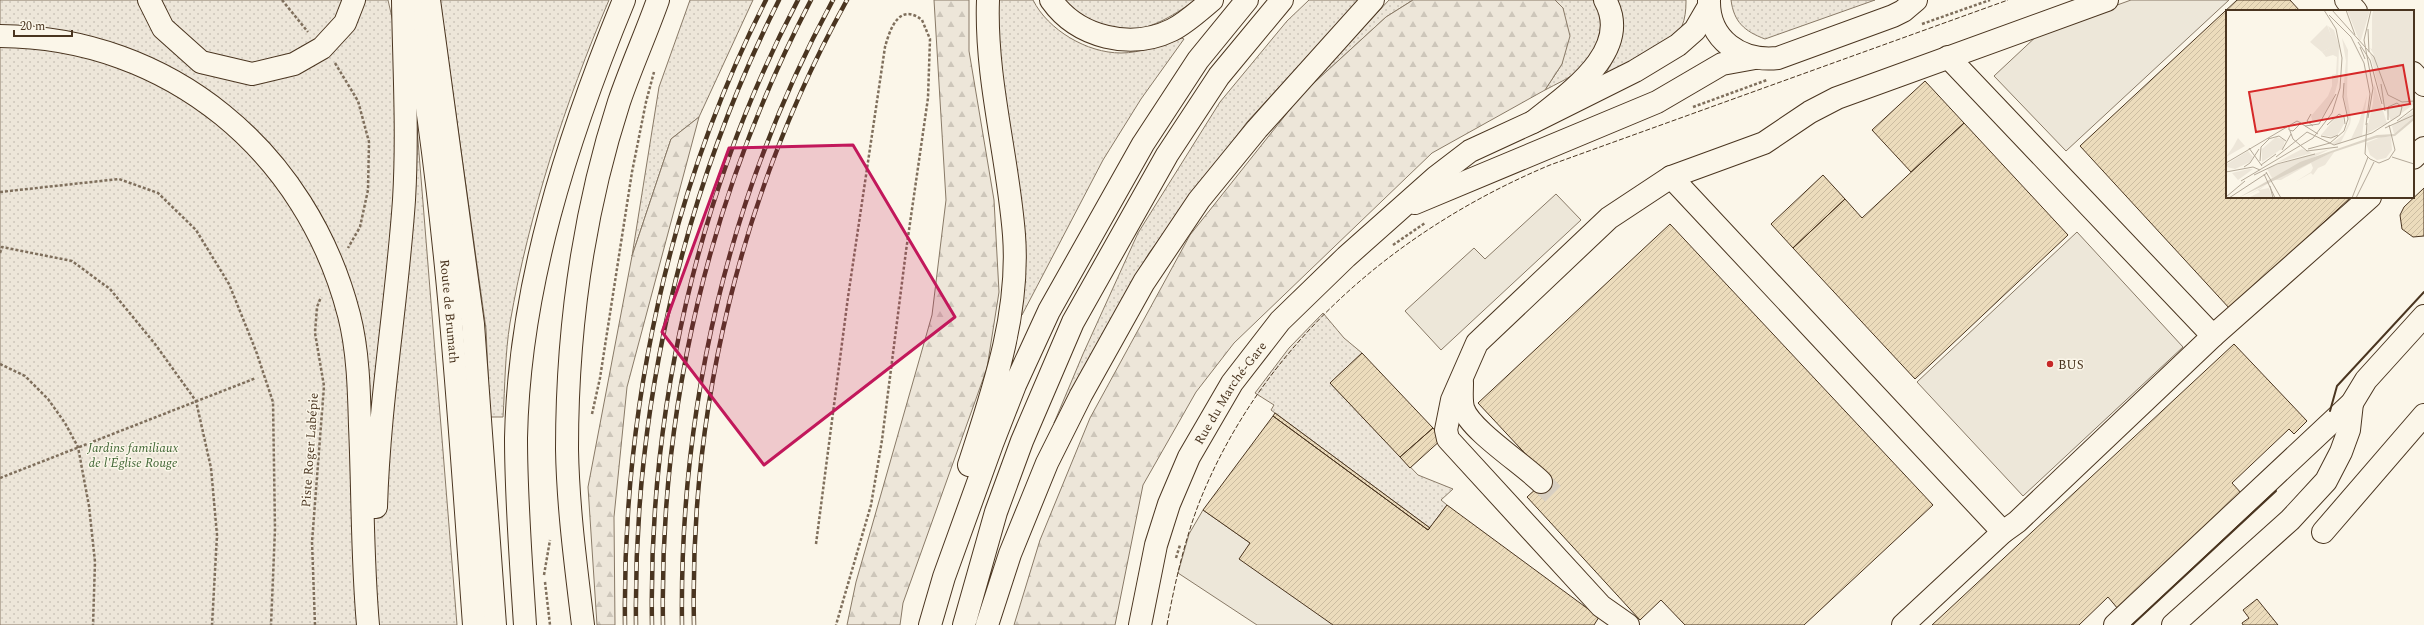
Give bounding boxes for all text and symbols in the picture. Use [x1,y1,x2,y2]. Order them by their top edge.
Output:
inset map [2226,10,2414,198]
scale bar [14,12,72,38]
text: 20 m [20,17,45,36]
street label: Route de Brumath [434,258,464,365]
street label: Rue du Marché-Gare [1189,337,1272,448]
place label: BUS [2058,355,2084,375]
marker: BUS [2045,359,2055,369]
street label: Piste Roger Labépie [296,392,324,508]
park label: Jardins familiaux de l'Église Rouge [87,438,178,473]

